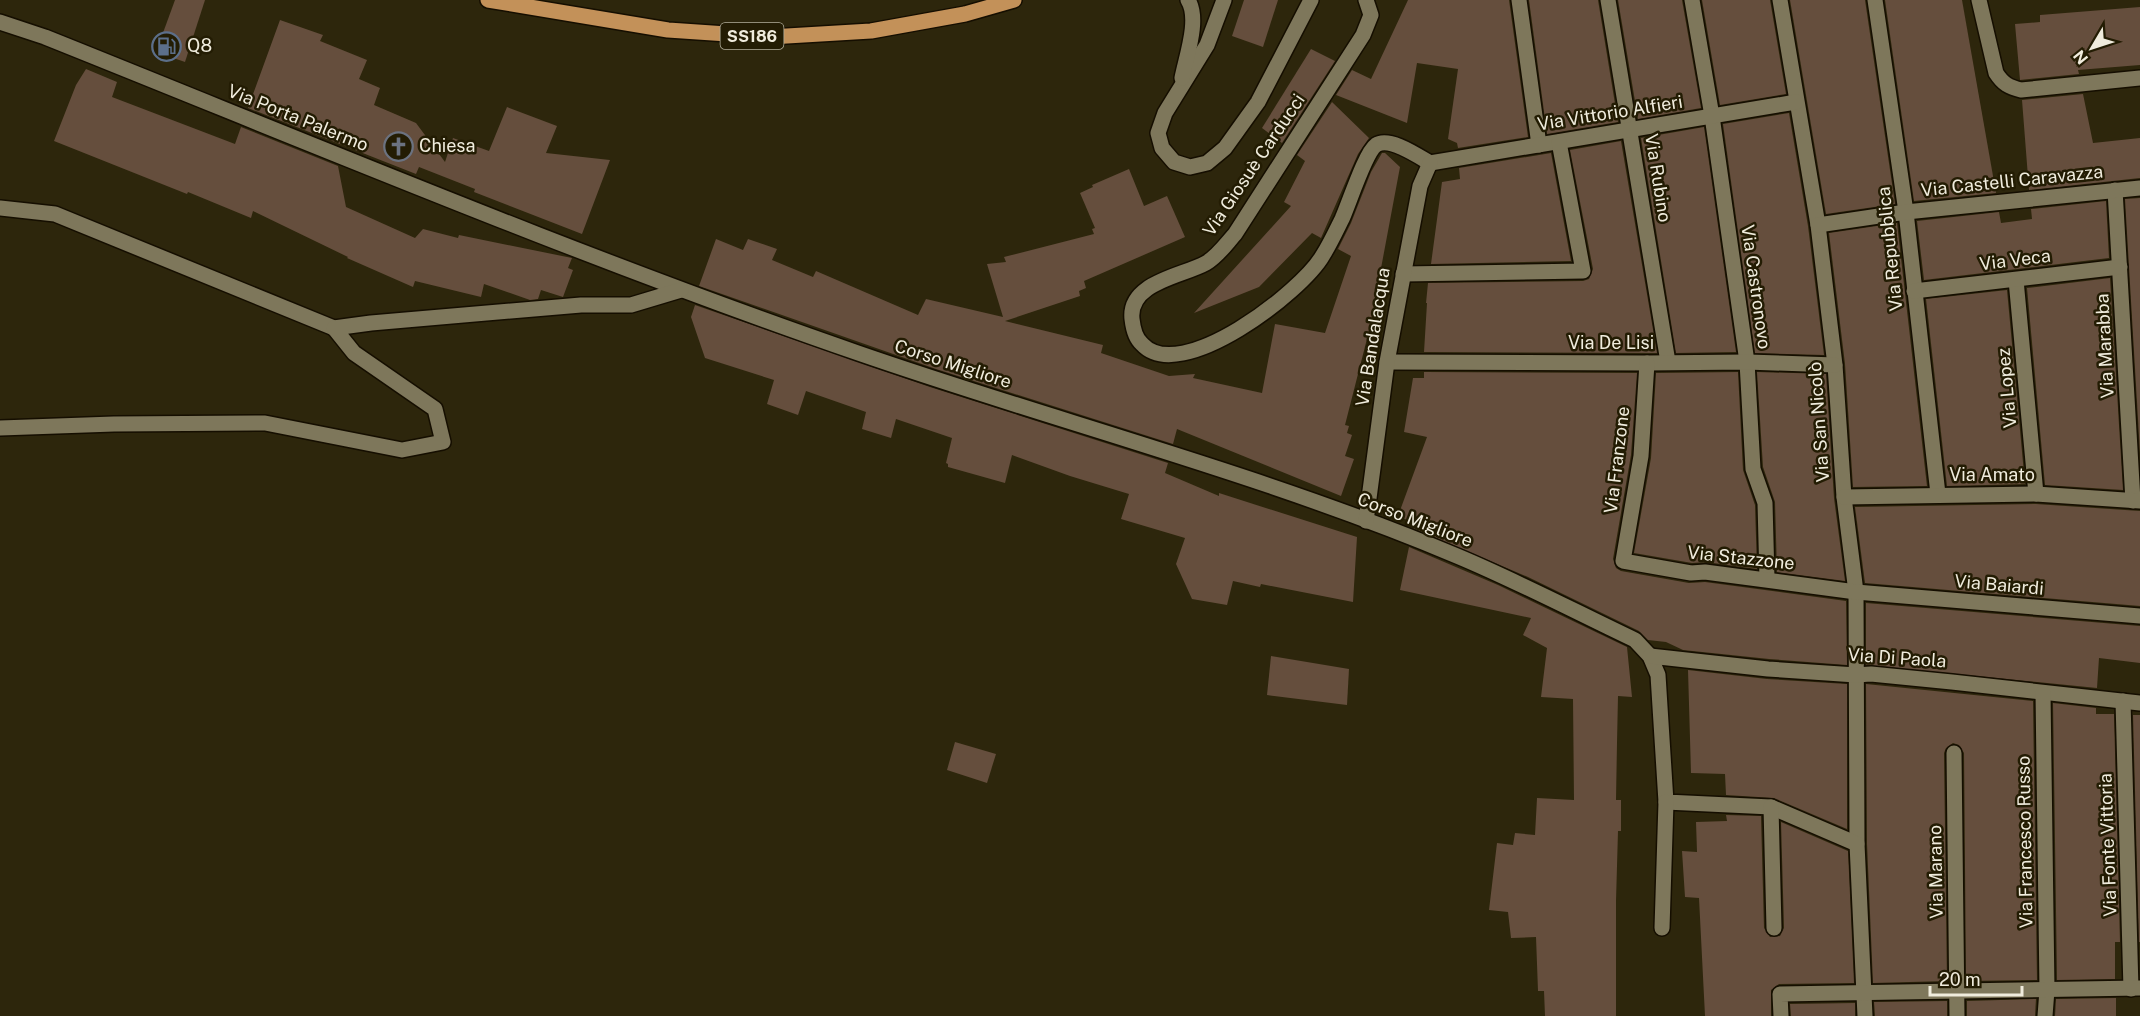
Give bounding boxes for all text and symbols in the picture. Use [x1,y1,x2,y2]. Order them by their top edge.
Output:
north arrow [2062,18,2122,78]
road number: SS186 [720,23,783,49]
fuel station icon: Q8 [150,30,182,62]
place label: Q8 [187,35,212,56]
text: N [2069,46,2092,68]
street label: Via Porta Palermo [225,80,372,155]
street label: Via Giosuè Carducci [1198,90,1309,240]
street label: Via Vittorio Alfieri [1536,91,1684,134]
church icon: Chiesa [382,130,414,162]
street label: Via Rubino [1641,132,1676,224]
place label: Chiesa [419,135,475,156]
street label: Via Castelli Caravazza [1920,160,2104,201]
street label: Via Repubblica [1873,186,1906,312]
street label: Via Castronovo [1737,223,1776,351]
street label: Via Veca [1978,245,2052,274]
street label: Via Bandalacqua [1351,266,1394,408]
street label: Via Marabba [2091,293,2118,399]
street label: Via De Lisi [1568,332,1654,353]
street label: Corso Migliore [892,335,1014,392]
street label: Via Lopez [1993,347,2020,429]
street label: Via San Nicolò [1804,361,1833,483]
street label: Via Franzone [1600,405,1634,515]
street label: Via Amato [1949,464,2035,485]
street label: Corso Migliore [1355,488,1476,551]
street label: Via Stazzone [1686,541,1796,574]
street label: Via Baiardi [1954,570,2045,599]
street label: Via Di Paola [1847,644,1947,671]
street label: Via Francesco Russo [2012,756,2037,928]
street label: Via Fonte Vittoria [2095,773,2120,917]
street label: Via Marano [1924,825,1947,919]
scale bar [1930,959,2022,997]
text: 20 m [1939,969,1981,990]

